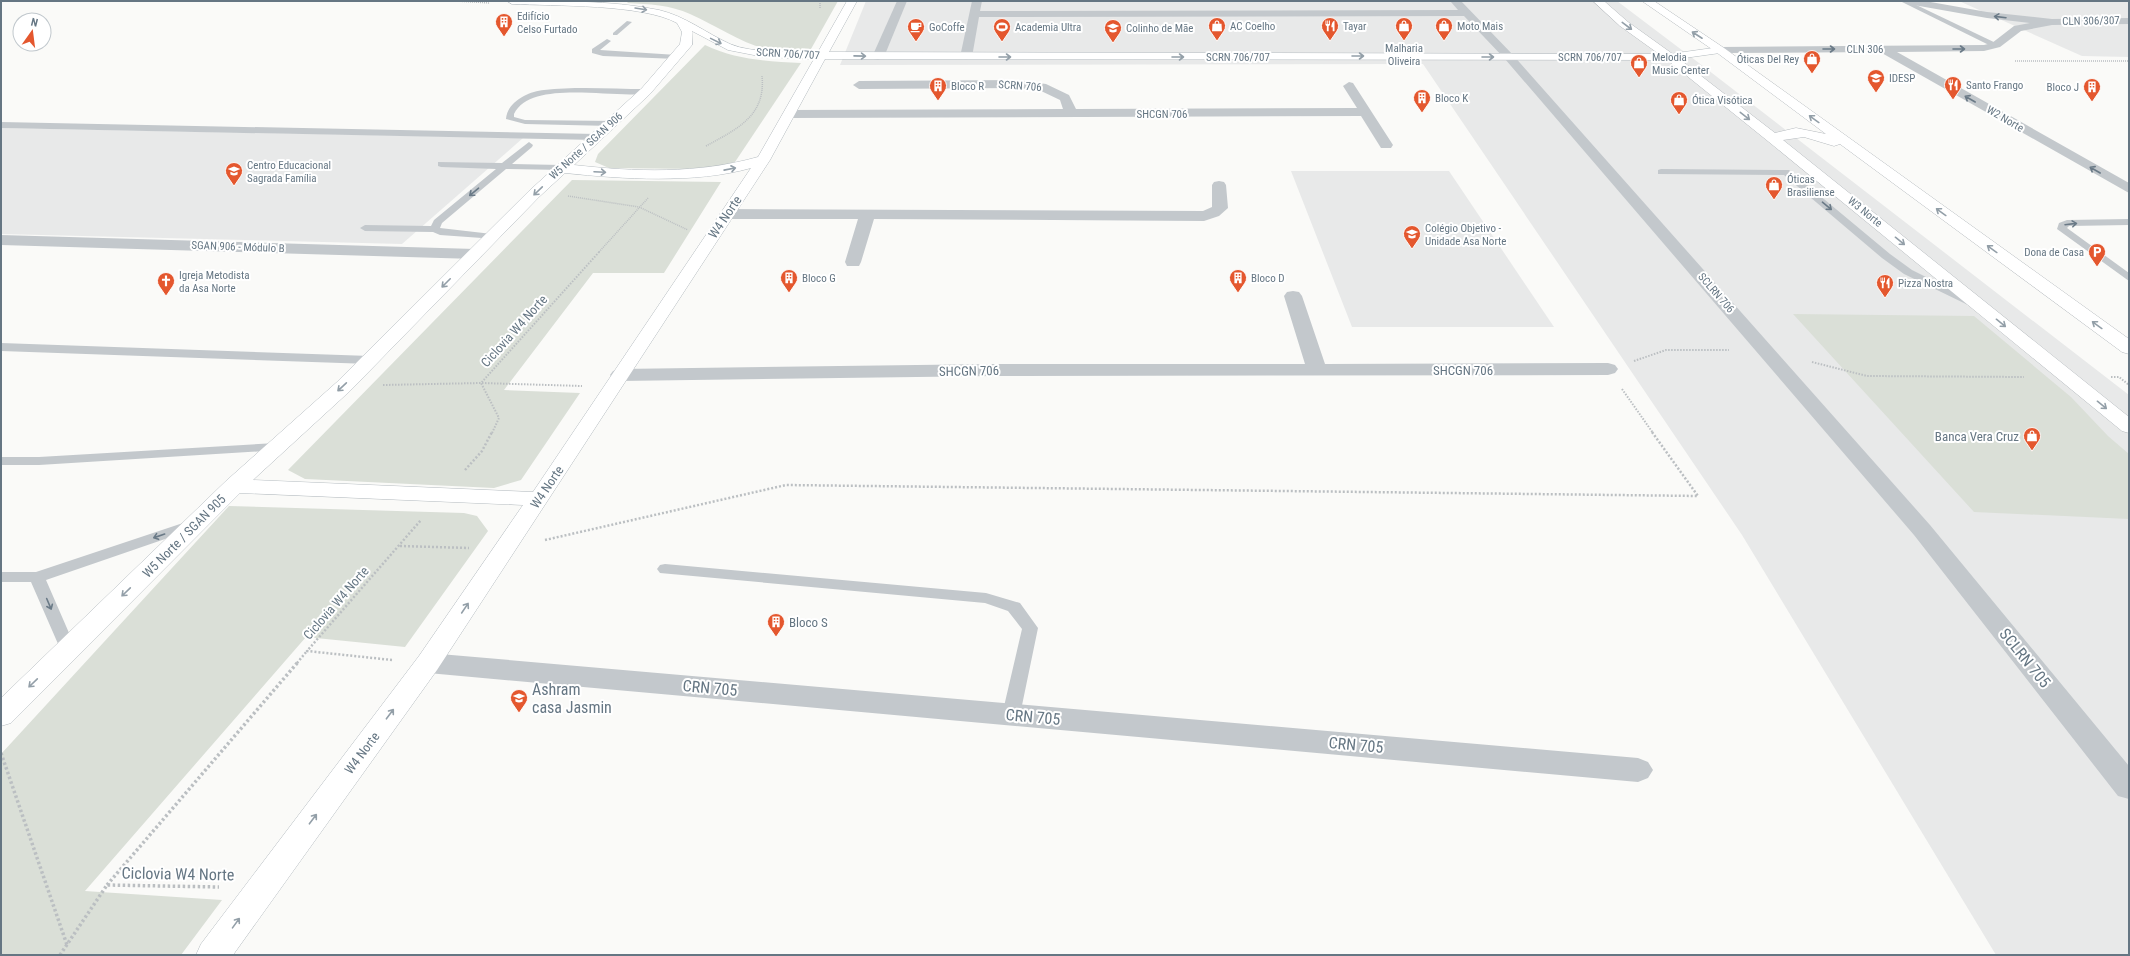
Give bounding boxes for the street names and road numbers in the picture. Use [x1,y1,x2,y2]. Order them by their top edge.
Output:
street label: CLN 306/307 [2062,14,2120,28]
street label: CLN 306 [1846,43,1884,56]
street label: SCRN 706/707 [756,46,820,62]
street label: SCRN 706/707 [1206,51,1270,64]
street label: SCRN 706/707 [1558,51,1622,64]
street label: SCRN 706 [998,78,1042,94]
street label: W2 Norte [1984,103,2026,135]
street label: SHCGN 706 [1137,108,1187,121]
street label: W5 Norte / SGAN 906 [547,110,625,182]
street label: W4 Norte [705,193,745,241]
street label: W3 Norte [1845,194,1885,230]
street label: SGAN 906 - Módulo B [191,239,285,255]
street label: SCLRN 706 [1695,270,1737,316]
street label: Ciclovia W4 Norte [478,292,550,370]
street label: SHCGN 706 [939,363,999,379]
street label: SHCGN 706 [1433,363,1493,378]
street label: W4 Norte [527,463,567,511]
street label: W5 Norte / SGAN 905 [139,491,229,581]
street label: Ciclovia W4 Norte [300,563,372,643]
street label: SCLRN 705 [1995,625,2055,692]
street label: CRN 705 [682,676,738,700]
street label: CRN 705 [1005,705,1061,729]
street label: W4 Norte [342,729,382,777]
street label: CRN 705 [1328,733,1384,757]
street label: Ciclovia W4 Norte [121,864,235,884]

